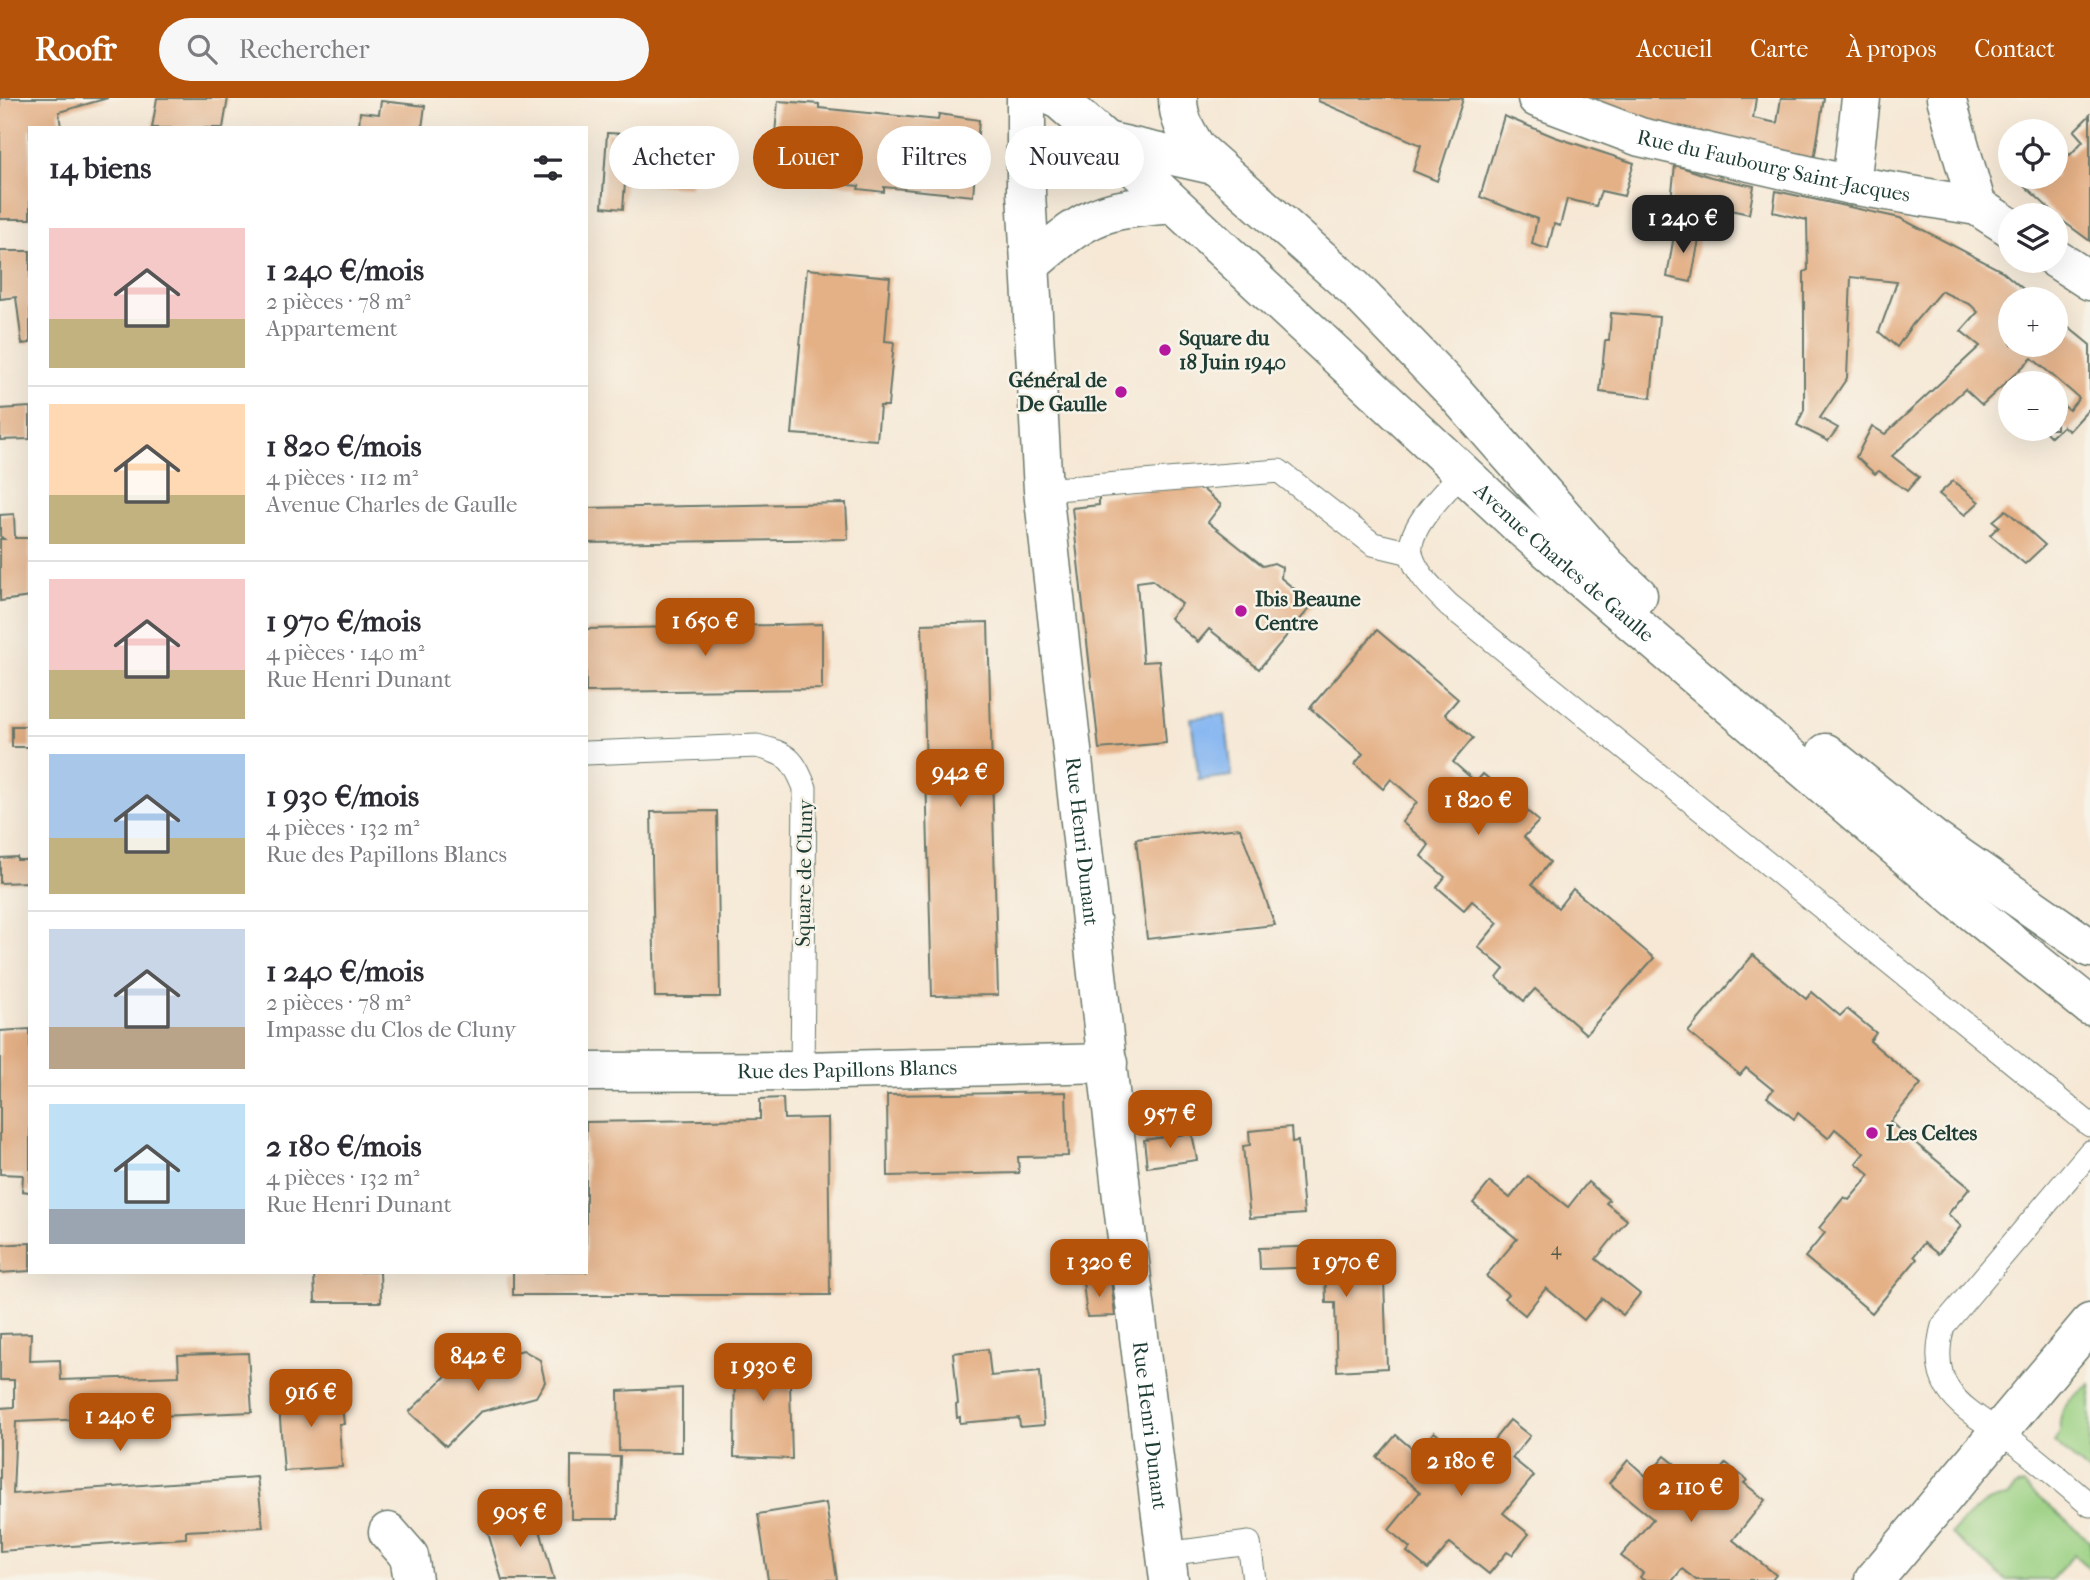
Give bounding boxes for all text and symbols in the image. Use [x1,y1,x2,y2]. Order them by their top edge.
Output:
search box [159,18,649,81]
text: Roofr [35,30,117,69]
icon: search [183,30,221,68]
text: Rechercher [239,34,369,65]
text: Accueil [1637,35,1712,63]
text: Carte [1750,35,1808,63]
text: À propos [1846,35,1936,63]
text: Contact [1974,35,2055,63]
map controls [1998,119,2068,441]
button: locate [1998,119,2068,189]
street label: Rue du Faubourg Saint-Jacques [1635,125,1912,207]
chip: Acheter [609,126,739,189]
chip: Louer [753,126,863,189]
chip: Filtres [877,126,991,189]
chip: Nouveau [1005,126,1144,189]
icon: filters [529,149,567,187]
text: 14 biens [49,151,151,186]
pin: 1 240 € [1618,195,1748,255]
button: layers [1998,203,2068,273]
text: 1 240 € [1648,204,1718,231]
text: 1 240 €/mois [266,253,424,288]
icon: home [105,256,189,340]
button: + [1998,287,2068,357]
text: 2 pièces · 78 m² [266,288,411,315]
text: Appartement [266,315,398,342]
place label: Square du 18 Juin 1940 [1179,326,1286,375]
marker: Square du 18 Juin 1940 [1157,342,1173,358]
place label: Général de De Gaulle [1008,368,1108,416]
button: − [1998,371,2068,441]
marker: Général de De Gaulle [1113,384,1129,400]
text: 1 820 €/mois [266,429,422,464]
icon: home [105,432,189,516]
text: 4 pièces · 112 m² [266,464,418,491]
street label: Avenue Charles de Gaulle [1469,477,1659,647]
text: Avenue Charles de Gaulle [266,491,517,518]
place label: Ibis Beaune Centre [1255,587,1361,635]
pin: 1 650 € [640,598,770,658]
marker: Ibis Beaune Centre [1233,603,1249,619]
text: 1 970 €/mois [266,604,421,639]
icon: home [105,607,189,691]
text: 1 650 € [672,607,738,634]
text: 4 pièces · 140 m² [266,639,424,666]
text: Rue Henri Dunant [266,666,452,693]
pin: 942 € [911,750,1009,809]
street label: Rue Henri Dunant [1061,756,1104,927]
text: 942 € [932,758,988,785]
pin: 1 820 € [1413,778,1543,837]
text: 1 930 €/mois [266,779,419,814]
icon: home [105,782,189,866]
text: 1 820 € [1444,786,1512,813]
street label: Square de Cluny [791,798,817,947]
text: 4 pièces · 132 m² [266,814,419,841]
text: Rue des Papillons Blancs [266,841,507,868]
text: 1 240 €/mois [266,954,424,989]
icon: home [105,957,189,1041]
text: 2 pièces · 78 m² [266,989,411,1016]
text: Impasse du Clos de Cluny [266,1016,516,1043]
street label: Rue des Papillons Blancs [737,1055,958,1083]
pin: 957 € [1121,1090,1219,1150]
text: 957 € [1144,1099,1196,1126]
place label: Les Celtes [1886,1121,1977,1145]
marker: Les Celtes [1864,1125,1880,1141]
text: 2 180 €/mois [266,1129,422,1164]
icon: home [105,1132,189,1216]
text: 4 pièces · 132 m² [266,1164,419,1191]
text: Rue Henri Dunant [266,1191,452,1218]
house number: 4 [1551,1239,1562,1260]
pin: 1 320 € [1034,1240,1164,1299]
pin: 1 970 € [1281,1240,1411,1299]
text: 1 320 € [1066,1248,1132,1275]
text: 1 970 € [1312,1248,1380,1275]
pin: 842 € [429,1334,527,1393]
street label: Rue Henri Dunant [1128,1340,1172,1512]
text: 842 € [450,1342,506,1369]
pin: 1 930 € [698,1344,828,1403]
text: 1 930 € [730,1352,796,1379]
pin: 916 € [262,1370,360,1429]
text: 916 € [285,1378,337,1405]
pin: 1 240 € [55,1394,185,1453]
text: 1 240 € [85,1402,155,1429]
pin: 2 180 € [1396,1438,1526,1498]
text: 2 180 € [1427,1447,1495,1474]
pin: 2 110 € [1626,1464,1756,1524]
text: 2 110 € [1659,1473,1723,1500]
pin: 905 € [471,1490,569,1549]
text: 905 € [493,1498,547,1525]

